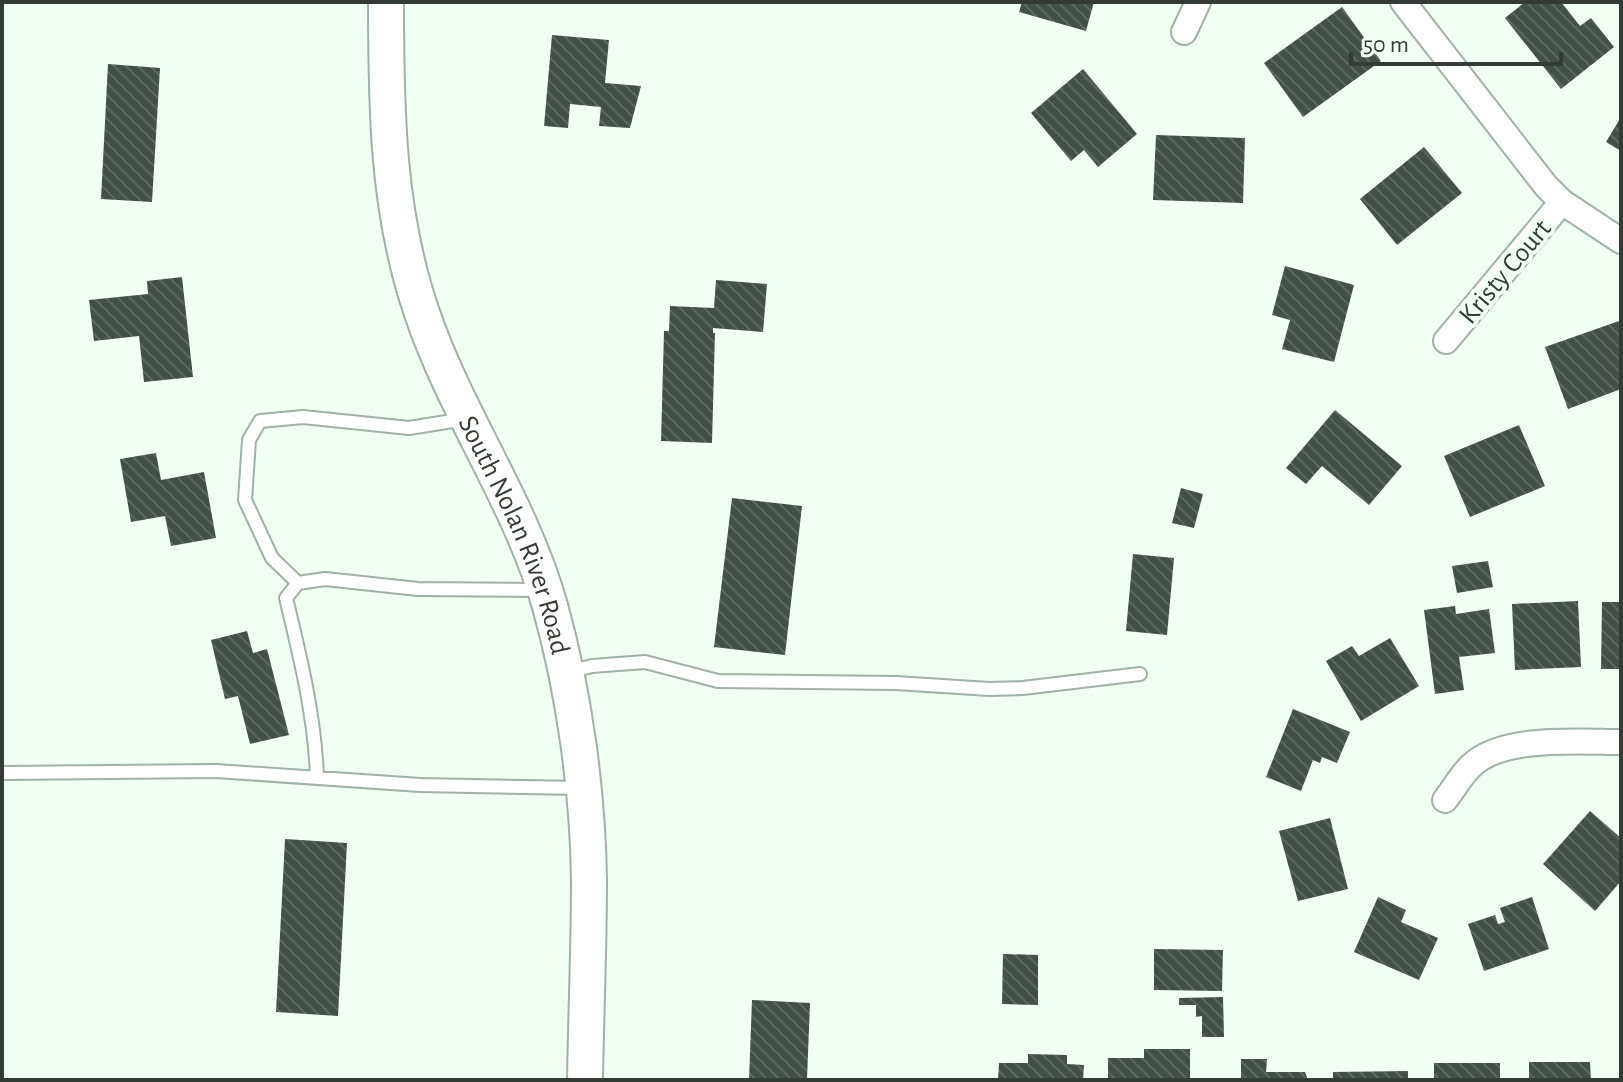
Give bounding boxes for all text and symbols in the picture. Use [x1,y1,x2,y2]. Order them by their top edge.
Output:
scale bar [1351,16,1561,66]
text: 50 m [1363,33,1409,57]
street label: Kristy Court [1454,215,1557,330]
street label: South Nolan River Road [453,412,574,657]

